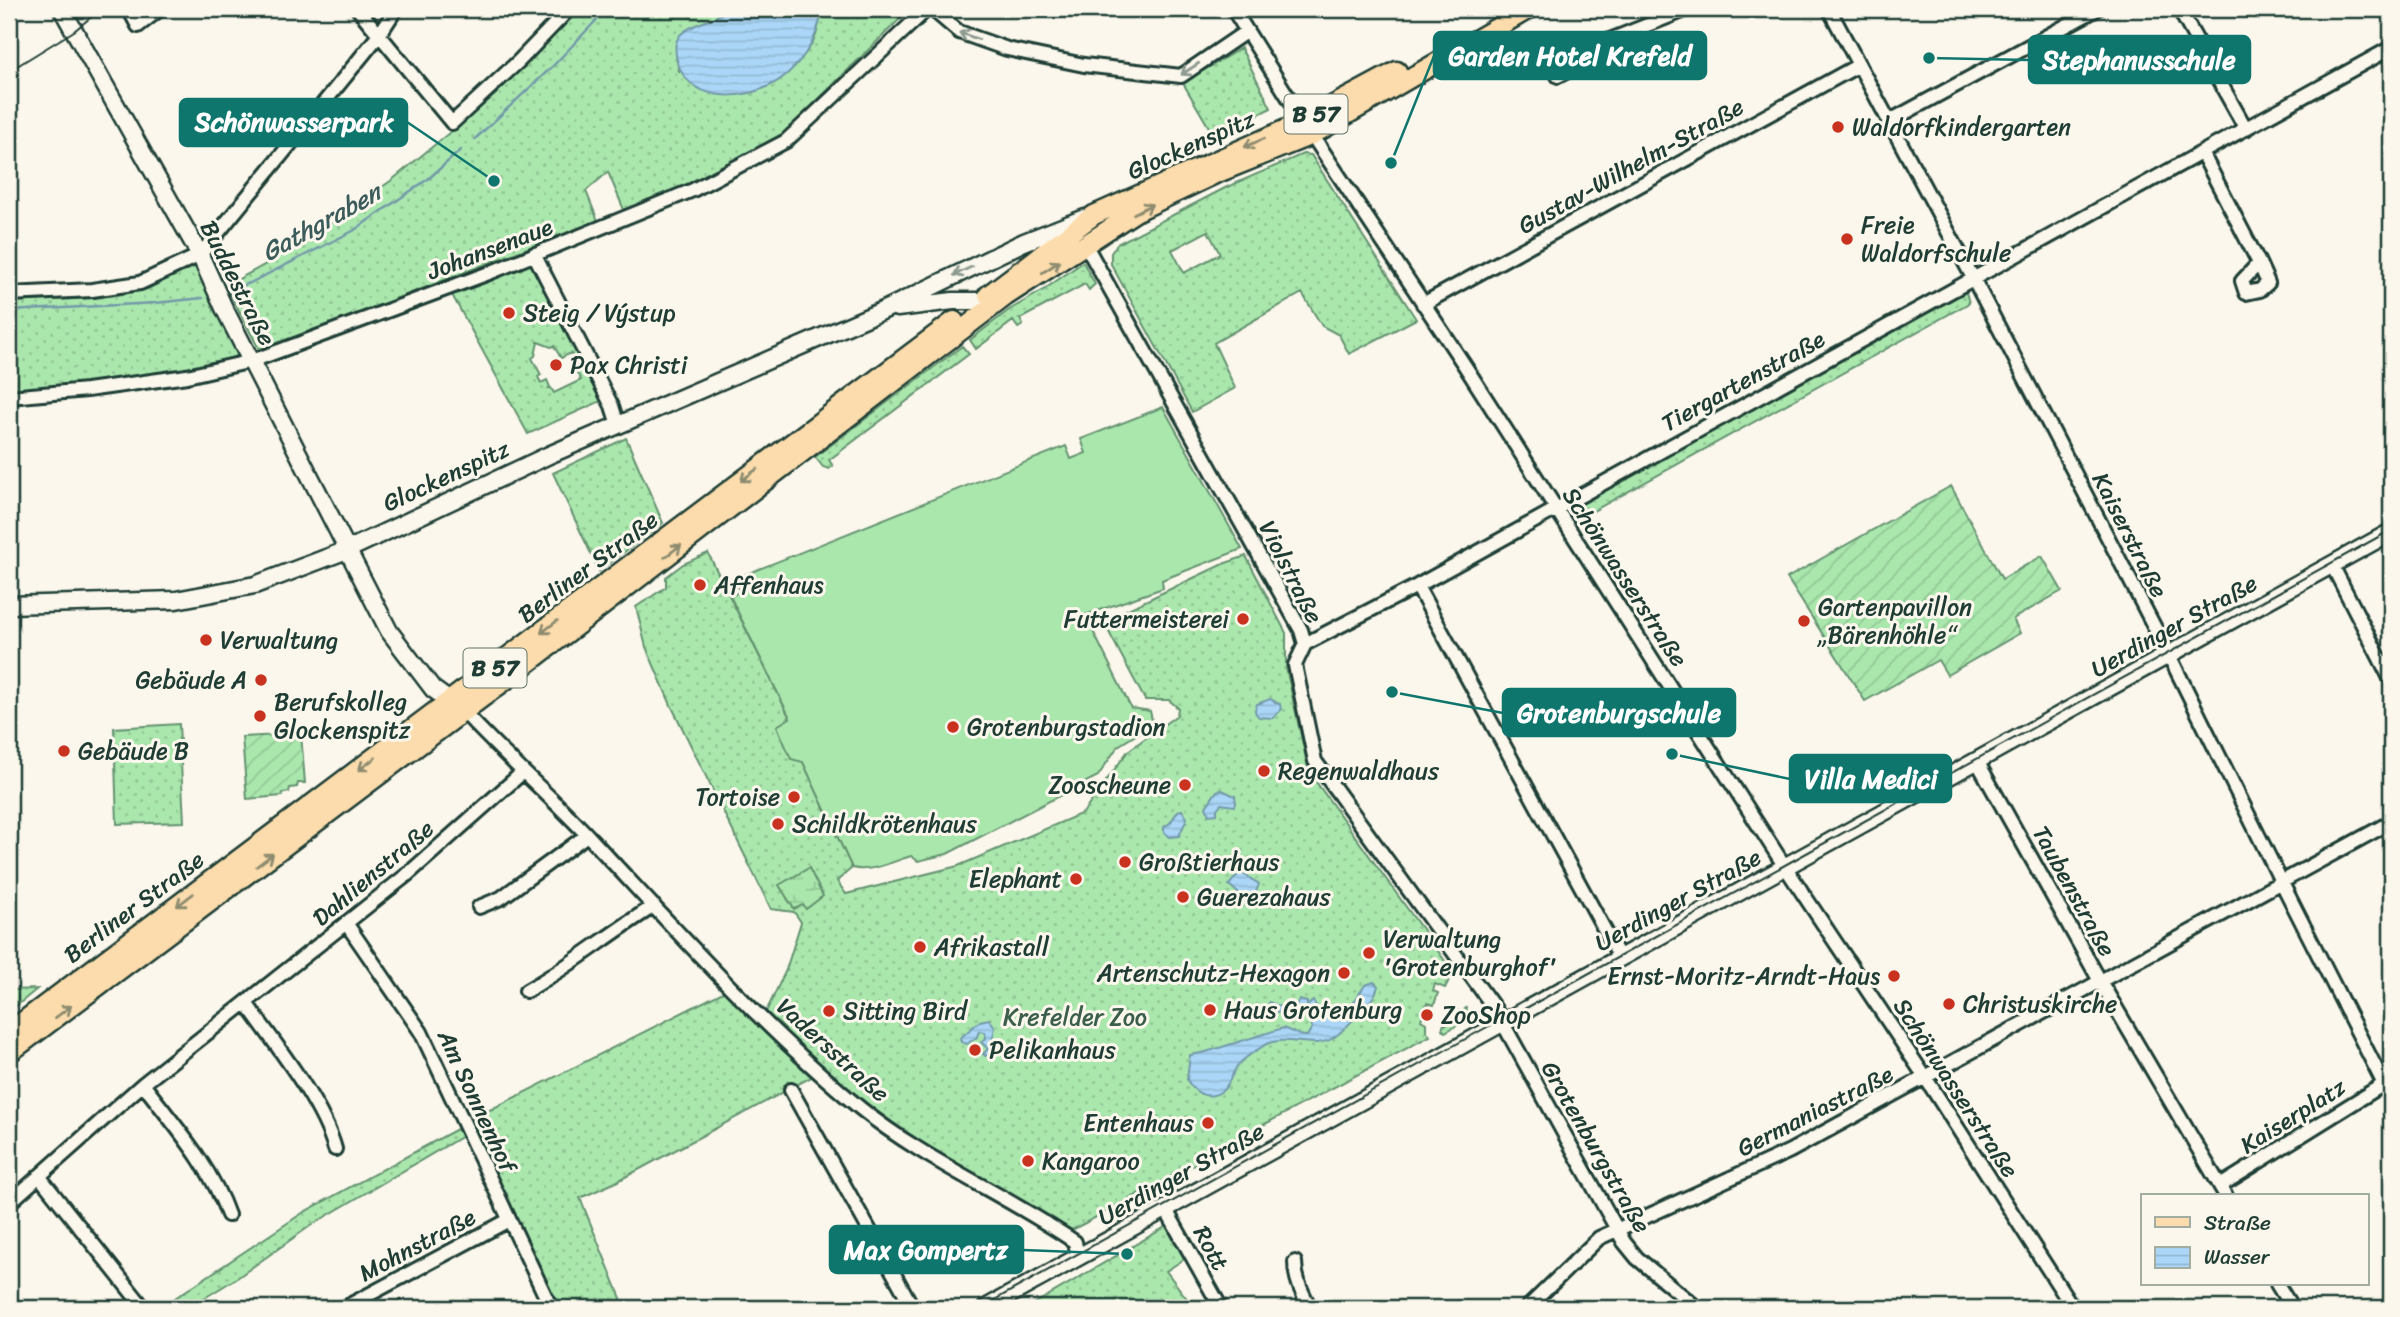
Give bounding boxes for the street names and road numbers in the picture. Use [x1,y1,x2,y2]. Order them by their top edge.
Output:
street label: Gustav-Wilhelm-Straße [1510,86,1752,246]
road number: B 57 [1284,94,1348,134]
street label: Glockenspitz [1120,98,1262,192]
street label: Johansenaue [420,206,559,293]
street label: Buddestraße [188,213,288,353]
street label: Tiergartenstraße [1653,318,1833,444]
street label: Glockenspitz [375,428,517,524]
street label: Kaiserstraße [2080,465,2180,605]
street label: Schönwasserstraße [1551,478,1699,676]
street label: Berliner Straße [508,500,668,634]
street label: Violstraße [1247,513,1335,631]
street label: Uerdinger Straße [2083,563,2265,689]
road number: B 57 [463,648,526,688]
street label: Dahlienstraße [302,809,444,937]
street label: Taubenstraße [2021,817,2127,965]
street label: Uerdinger Straße [1587,837,1769,963]
street label: Berliner Straße [54,840,214,974]
street label: Vadersstraße [766,987,900,1113]
street label: Schönwasserstraße [1882,989,2030,1187]
street label: Am Sonnenhof [425,1022,530,1182]
street label: Grotenburgstraße [1530,1053,1662,1241]
street label: Germaniastraße [1729,1053,1901,1168]
street label: Kaiserplatz [2231,1066,2355,1165]
street label: Uerdinger Straße [1090,1111,1272,1237]
street label: Mohnstraße [351,1196,484,1294]
street label: Rott [1181,1217,1241,1279]

